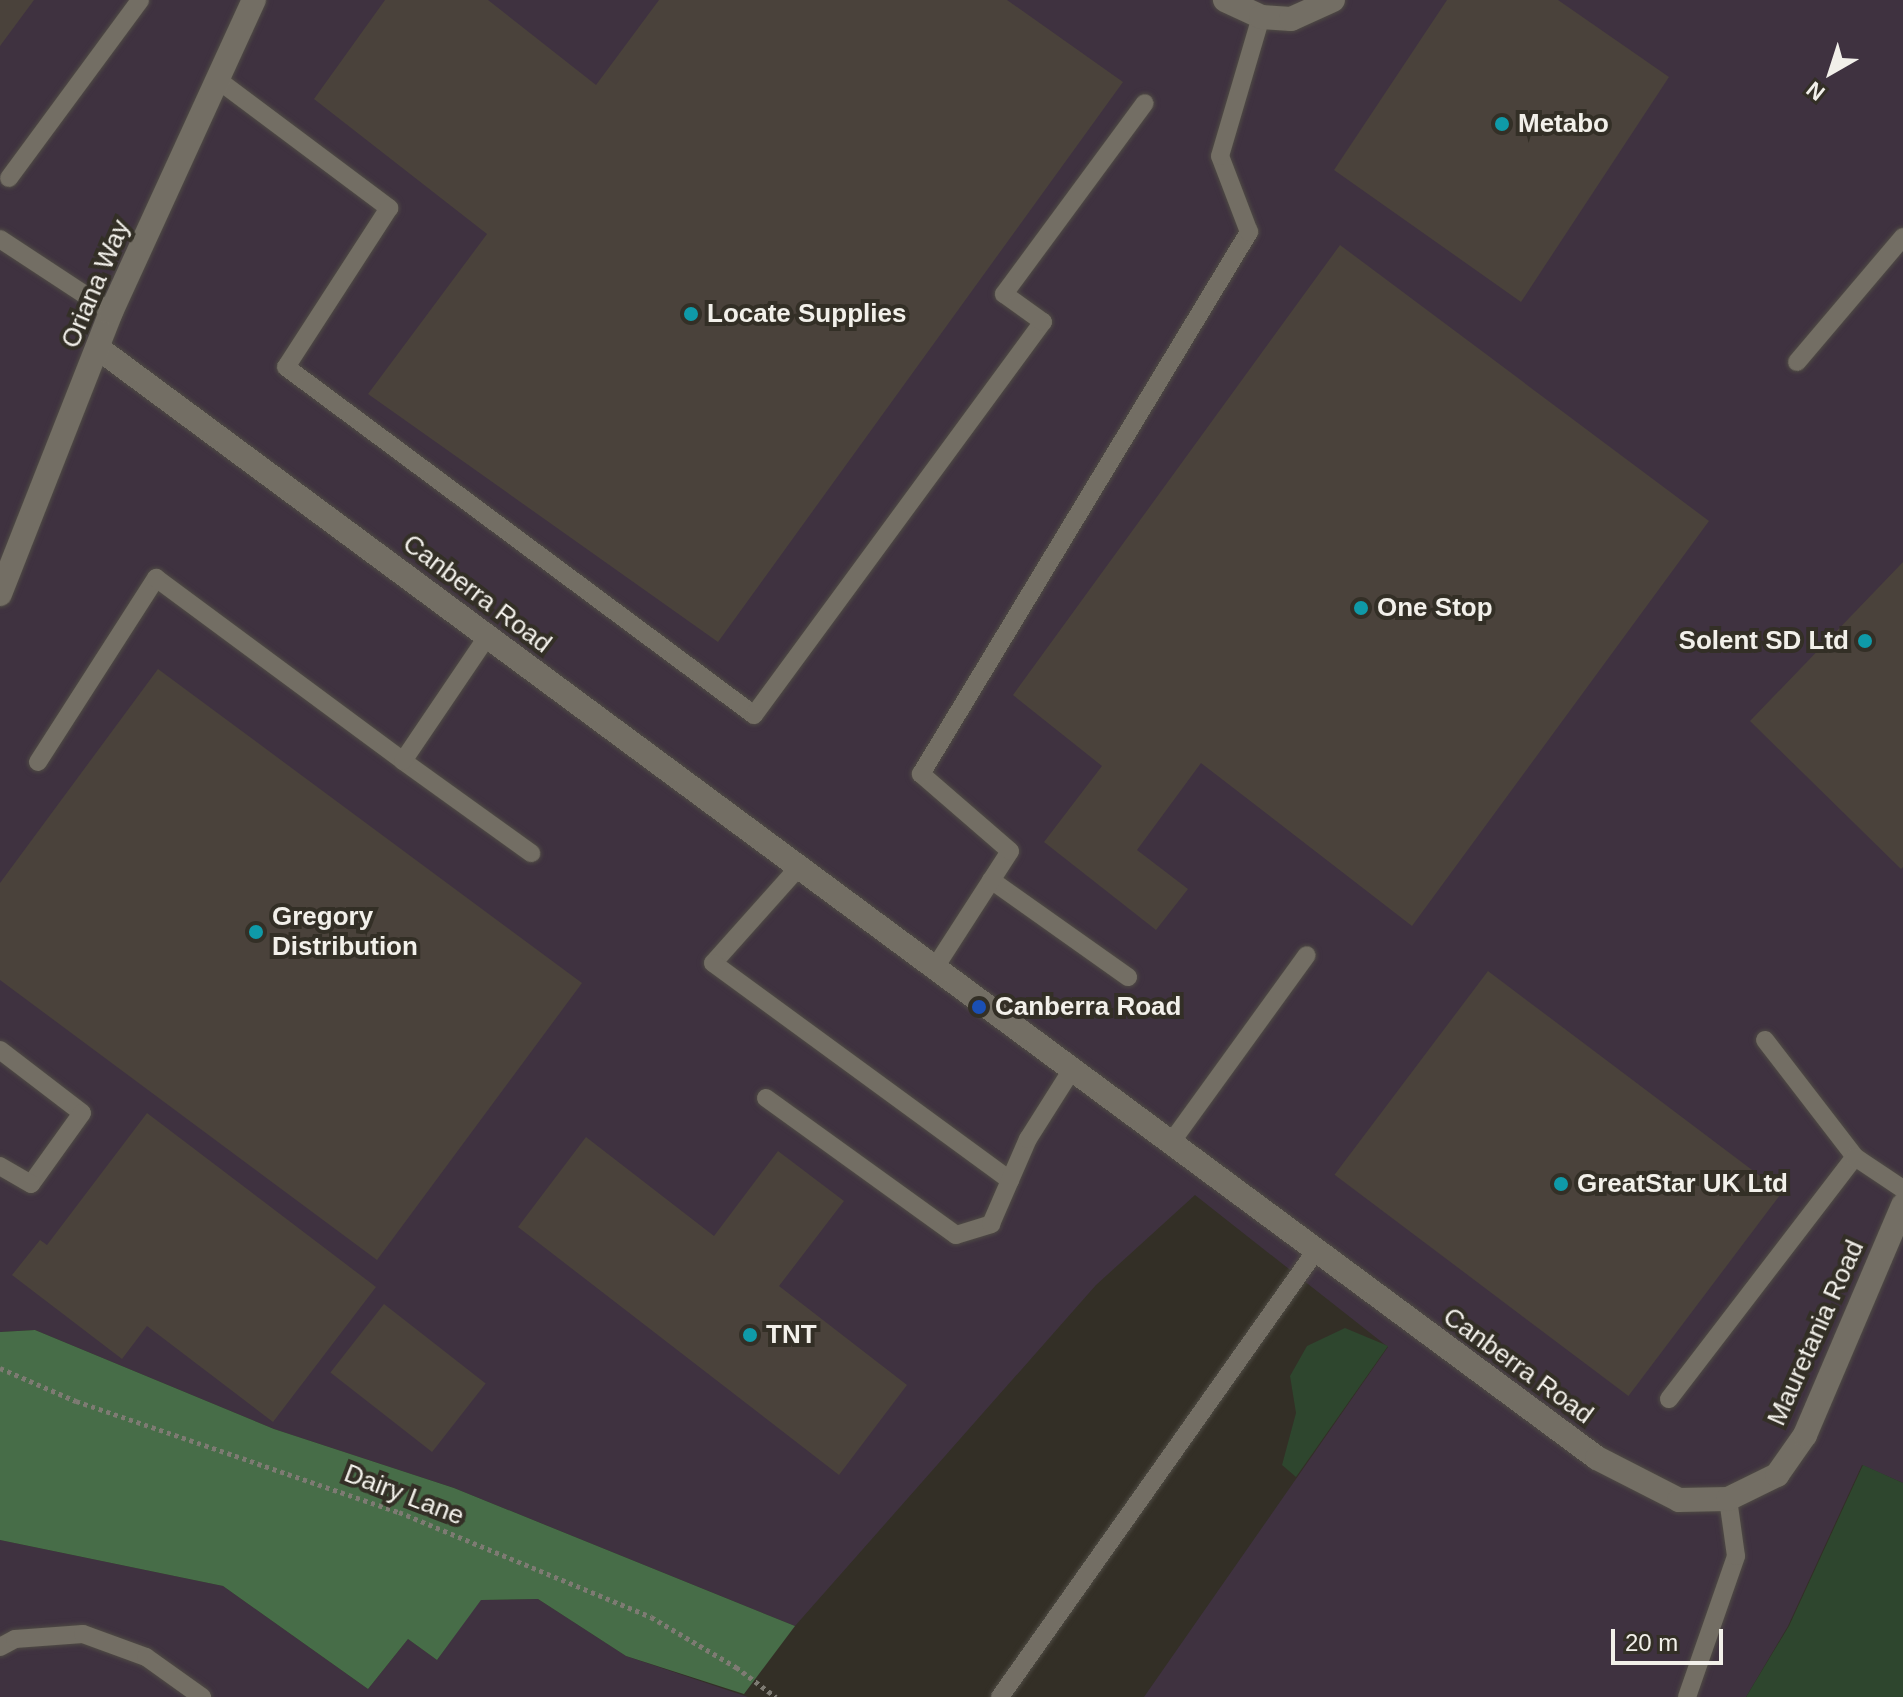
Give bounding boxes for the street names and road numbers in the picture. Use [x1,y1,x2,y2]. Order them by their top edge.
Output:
street label: Oriana Way [55,215,137,353]
street label: Canberra Road [397,528,557,660]
street label: Mauretania Road [1761,1236,1871,1430]
street label: Canberra Road [1437,1301,1599,1431]
street label: Dairy Lane [340,1458,468,1532]

